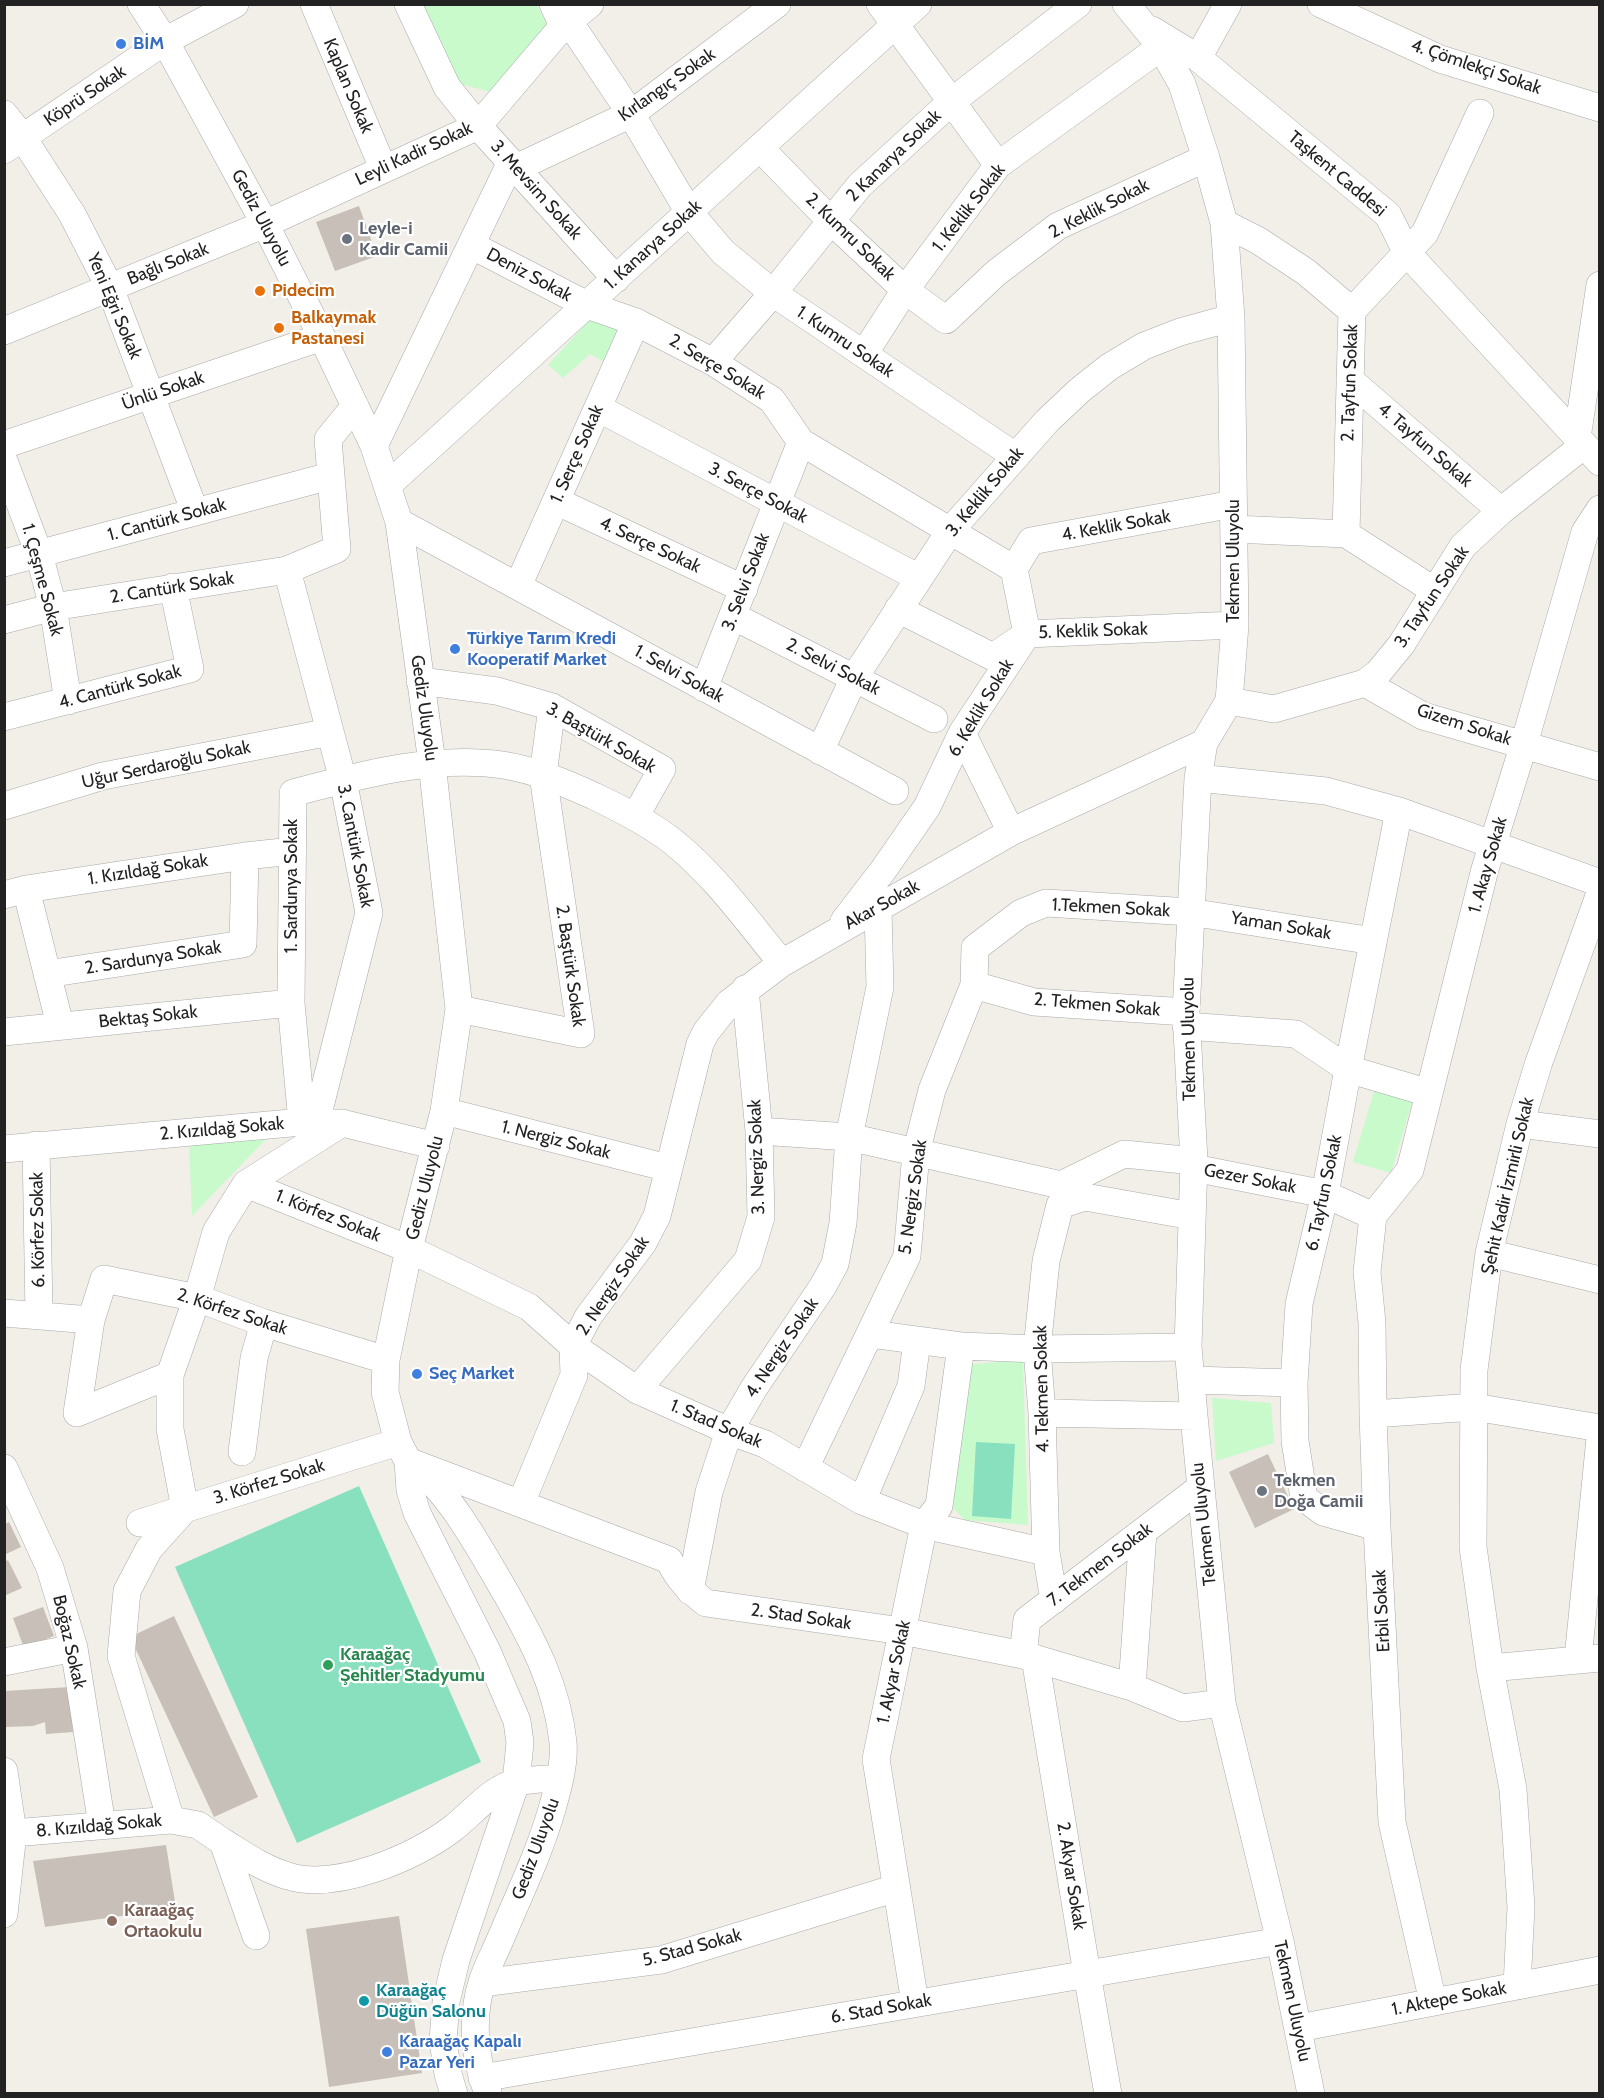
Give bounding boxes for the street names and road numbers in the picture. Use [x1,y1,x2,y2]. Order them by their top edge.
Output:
street label: Kaplan Sokak [318,35,378,137]
street label: 4. Çömlekçi Sokak [1408,35,1544,99]
street label: Kırlangıç Sokak [614,44,720,126]
street label: Köprü Sokak [40,61,130,131]
street label: 2 Kanarya Sokak [842,105,946,207]
street label: Leyli Kadir Sokak [352,117,476,191]
street label: Taşkent Caddesi [1283,127,1391,221]
street label: 3. Mevsim Sokak [486,136,586,244]
street label: 1. Keklik Sokak [928,160,1010,256]
street label: Gediz Uluyolu [226,166,296,270]
street label: 2. Keklik Sokak [1045,175,1153,243]
street label: 2. Kumru Sokak [801,189,899,285]
street label: 1. Kanarya Sokak [600,196,706,294]
street label: Bağlı Sokak [124,238,212,290]
street label: Deniz Sokak [483,243,575,307]
street label: Yeni Eğri Sokak [82,250,146,362]
street label: 1. Kumru Sokak [792,301,898,383]
street label: 2. Tayfun Sokak [1337,324,1363,442]
street label: 2. Serçe Sokak [665,330,769,404]
street label: Ünlü Sokak [119,367,207,415]
street label: 4. Tayfun Sokak [1373,398,1477,492]
street label: 1. Serçe Sokak [546,402,608,506]
street label: 3. Keklik Sokak [941,443,1029,541]
street label: 3. Serçe Sokak [705,458,811,528]
street label: 1. Cantürk Sokak [105,494,229,546]
street label: Tekmen Uluyolu [1223,499,1245,623]
street label: 4. Keklik Sokak [1060,506,1172,546]
street label: 4. Serçe Sokak [596,512,704,578]
street label: 1. Çeşme Sokak [17,522,67,638]
street label: 3. Selvi Sokak [717,530,775,634]
street label: 3. Tayfun Sokak [1390,542,1474,652]
street label: 2. Cantürk Sokak [108,568,236,608]
street label: 5. Keklik Sokak [1038,618,1148,644]
street label: 2. Selvi Sokak [782,634,884,700]
street label: 1. Selvi Sokak [630,640,728,708]
street label: Gediz Uluyolu [406,654,442,762]
street label: 6. Keklik Sokak [943,655,1019,761]
street label: 4. Cantürk Sokak [56,660,184,714]
street label: 3. Baştürk Sokak [542,698,660,778]
street label: Gizem Sokak [1414,700,1514,750]
street label: Uğur Serdaroğlu Sokak [80,737,252,793]
street label: 3. Cantürk Sokak [332,782,378,910]
street label: 1. Akay Sokak [1464,814,1512,916]
street label: 1. Sardunya Sokak [281,819,303,953]
street label: 1. Kızıldağ Sokak [86,850,210,890]
street label: Akar Sokak [841,876,923,934]
street label: 1.Tekmen Sokak [1051,894,1171,922]
street label: 2. Baştürk Sokak [551,904,589,1028]
street label: Yaman Sokak [1229,907,1333,945]
street label: 2. Sardunya Sokak [83,937,223,979]
street label: Tekmen Uluyolu [1177,977,1201,1101]
street label: 2. Tekmen Sokak [1033,989,1161,1021]
street label: Bektaş Sokak [97,1001,199,1033]
street label: Şehit Kadir İzmirli Sokak [1477,1095,1539,1277]
street label: 3. Nergiz Sokak [744,1099,770,1215]
street label: 2. Kızıldağ Sokak [159,1113,285,1145]
street label: 1. Nergiz Sokak [499,1116,613,1164]
street label: 6. Tayfun Sokak [1301,1133,1347,1253]
street label: Gediz Uluyolu [402,1134,448,1242]
street label: 5. Nergiz Sokak [894,1138,932,1256]
street label: Gezer Sokak [1202,1159,1298,1199]
street label: 6. Körfez Sokak [26,1172,50,1288]
street label: 1. Körfez Sokak [272,1185,384,1247]
street label: 2. Nergiz Sokak [572,1232,654,1340]
street label: 2. Körfez Sokak [174,1284,290,1340]
street label: 4. Nergiz Sokak [741,1294,823,1402]
street label: 4. Tekmen Sokak [1030,1325,1054,1453]
street label: 1. Stad Sokak [667,1395,765,1453]
street label: 3. Körfez Sokak [211,1455,327,1509]
street label: Tekmen Uluyolu [1187,1461,1221,1587]
street label: 7. Tekmen Sokak [1043,1519,1157,1611]
street label: Erbil Sokak [1369,1569,1395,1653]
street label: Boğaz Sokak [48,1593,90,1691]
street label: 2. Stad Sokak [749,1599,853,1635]
street label: 1. Akyar Sokak [872,1618,916,1726]
street label: Gediz Uluyolu [508,1795,564,1903]
street label: 8. Kızıldağ Sokak [35,1810,163,1842]
street label: 2. Akyar Sokak [1052,1821,1090,1931]
street label: 5. Stad Sokak [640,1924,744,1972]
street label: Tekmen Uluyolu [1269,1938,1315,2064]
street label: 1. Aktepe Sokak [1390,1977,1508,2021]
street label: 6. Stad Sokak [829,1989,933,2029]

